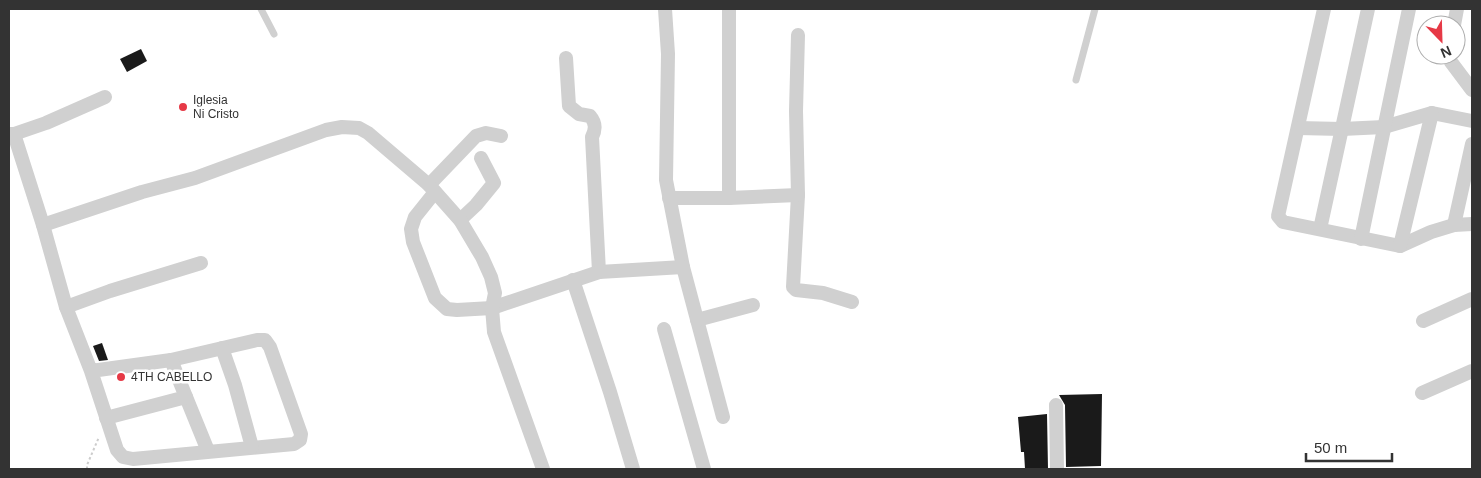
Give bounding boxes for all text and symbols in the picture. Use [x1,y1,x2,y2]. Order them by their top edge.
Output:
north arrow [1416,15,1466,65]
text: N [1438,43,1454,61]
place label: Iglesia Ni Cristo [193,93,239,121]
marker: Iglesia Ni Cristo [177,101,189,113]
place label: 4TH CABELLO [131,370,212,384]
marker: 4TH CABELLO [115,371,127,383]
scale bar [1306,430,1392,462]
text: 50 m [1314,439,1347,456]

